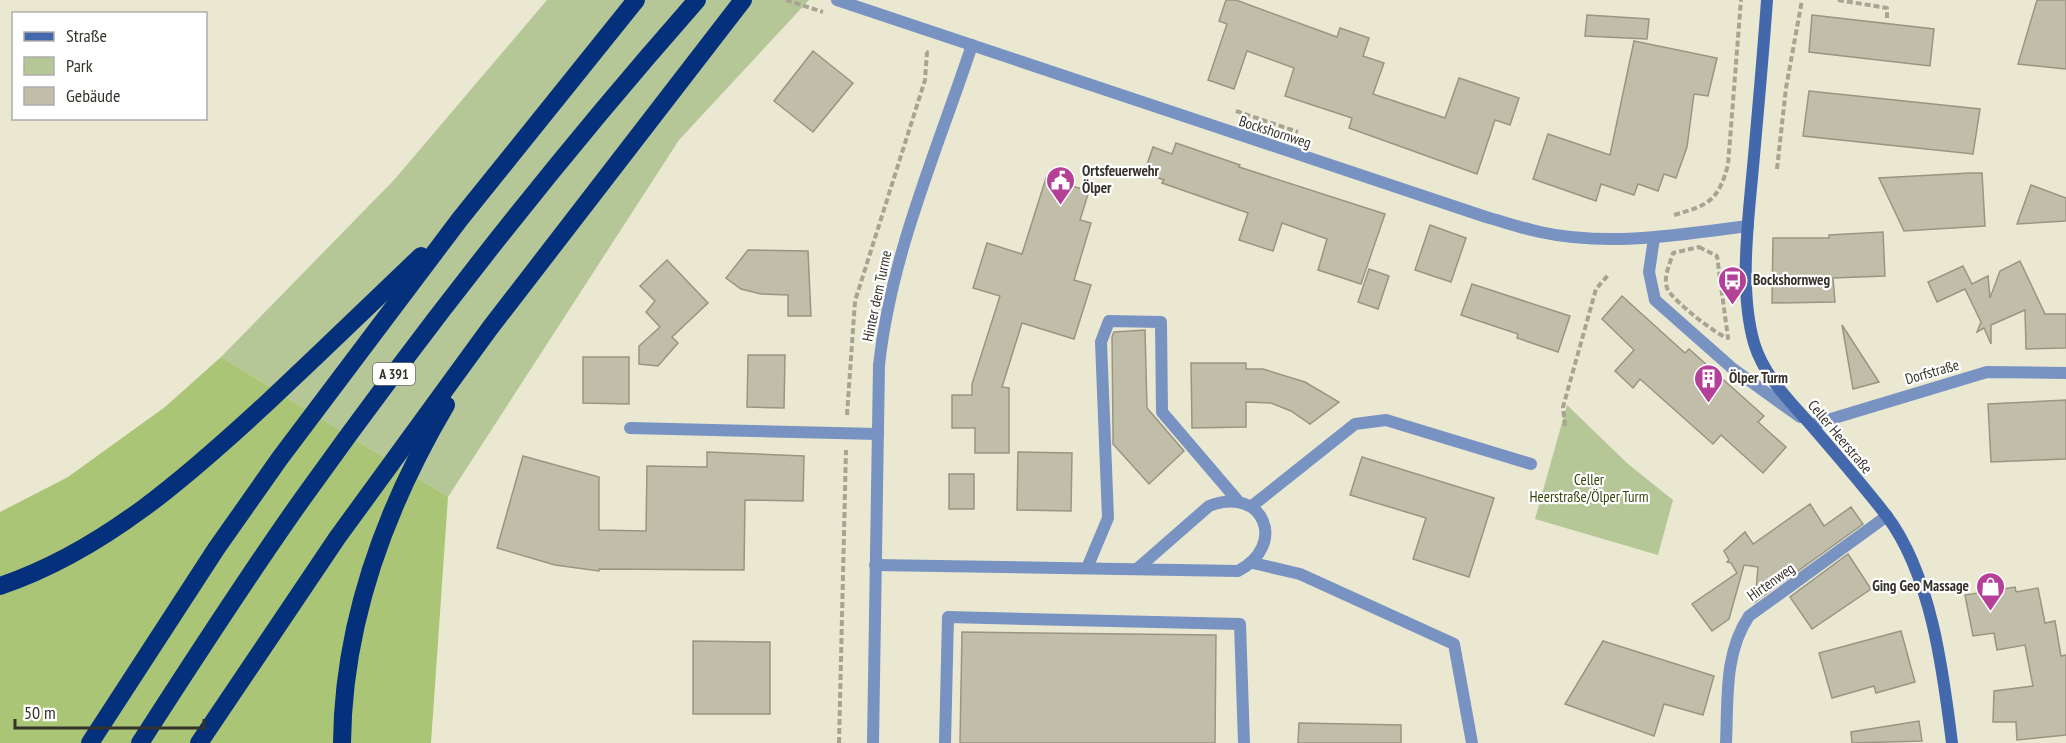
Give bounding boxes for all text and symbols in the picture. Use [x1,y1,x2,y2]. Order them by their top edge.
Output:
legend [12,12,207,120]
text: Straße [66,24,107,47]
text: Park [66,54,93,77]
text: Gebäude [66,84,120,107]
street label: Bockshornweg [1237,111,1314,152]
place label: Ortsfeuerwehr Ölper [1082,161,1160,197]
public building icon: Ortsfeuerwehr Ölper [1045,164,1077,206]
street label: Hinter dem Turme [858,249,895,343]
bus stop icon: Bockshornweg [1716,264,1748,306]
place label: Bockshornweg [1753,270,1831,289]
street label: Dorfstraße [1903,355,1961,388]
building icon: Ölper Turm [1692,362,1724,404]
road number: A 391 [373,363,415,385]
place label: Ölper Turm [1729,368,1788,387]
street label: Celler Heerstraße [1804,396,1877,477]
park label: Celler Heerstraße/Ölper Turm [1530,470,1648,506]
street label: Hirtenweg [1743,558,1798,605]
shop icon: Ging Geo Massage [1974,570,2006,612]
place label: Ging Geo Massage [1872,576,1969,595]
scale bar [15,692,204,730]
text: 50 m [24,701,56,724]

